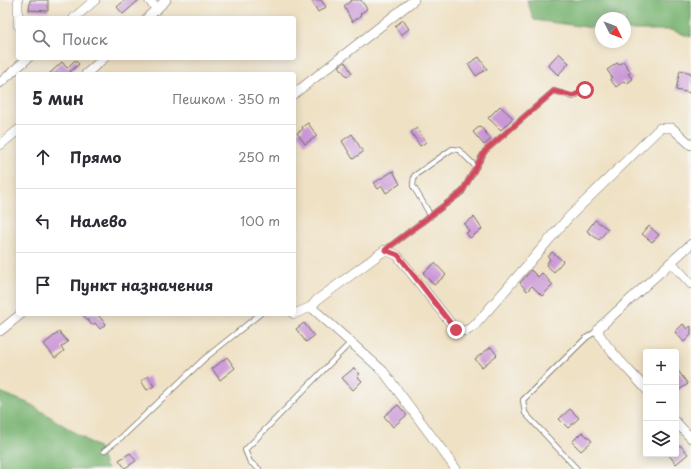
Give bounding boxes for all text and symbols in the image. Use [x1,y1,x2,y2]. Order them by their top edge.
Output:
north arrow [595,12,631,48]
search box [16,16,296,60]
icon: search [30,27,52,49]
text: Поиск [62,27,108,50]
route start [576,81,594,99]
text: 5 мин [32,85,84,111]
text: Пешком · 350 m [172,89,280,108]
text: Прямо [70,145,121,168]
icon: ahead [32,146,54,168]
text: 250 m [238,147,280,166]
text: Налево [70,209,127,232]
icon: left [32,210,54,232]
text: 100 m [240,211,280,230]
text: Пункт назначения [70,273,213,296]
icon: arrive [32,274,54,296]
route end [447,321,465,339]
map controls [643,349,679,457]
button: + [643,349,679,385]
button: − [643,385,679,421]
button: layers [643,421,679,457]

